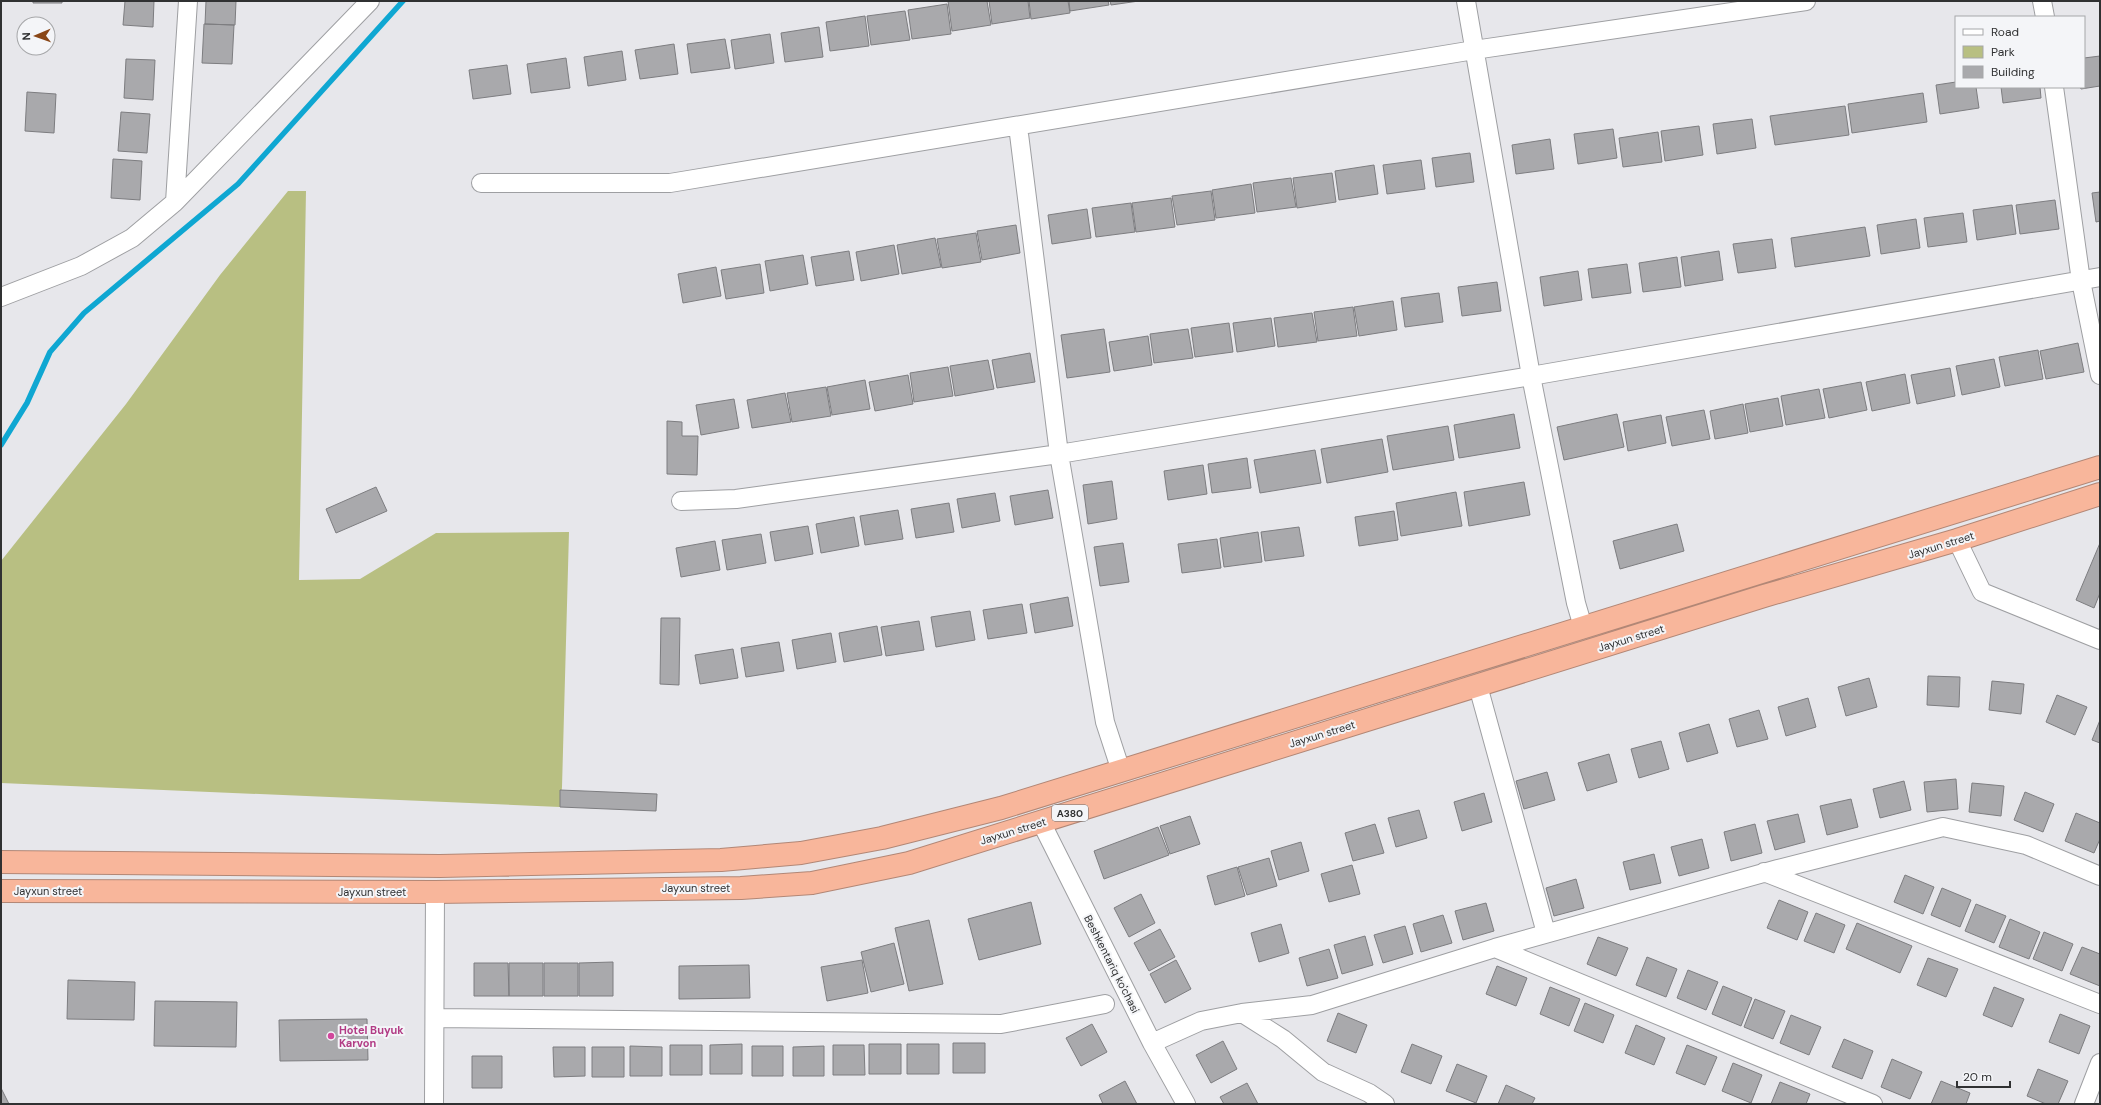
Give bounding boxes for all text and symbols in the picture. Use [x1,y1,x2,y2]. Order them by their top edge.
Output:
north arrow [16,16,56,56]
legend [1955,16,2085,88]
text: Road [1991,24,2019,40]
text: N [19,32,33,41]
text: Park [1991,44,2015,60]
text: Building [1991,64,2035,80]
street label: Jayxun street [1906,528,1976,562]
street label: Jayxun street [1596,621,1666,655]
street label: Jayxun street [1287,717,1357,751]
road number: A380 [1052,805,1088,821]
street label: Jayxun street [978,814,1048,848]
street label: Jayxun street [662,881,730,895]
street label: Jayxun street [14,884,82,898]
street label: Jayxun street [338,885,406,899]
street label: Beshkentariq ko'chasi [1081,912,1143,1016]
place label: Hotel Buyuk Karvon [339,1023,404,1050]
marker: Hotel Buyuk Karvon [326,1031,336,1041]
scale bar [1957,1063,2010,1089]
text: 20 m [1963,1069,1992,1085]

